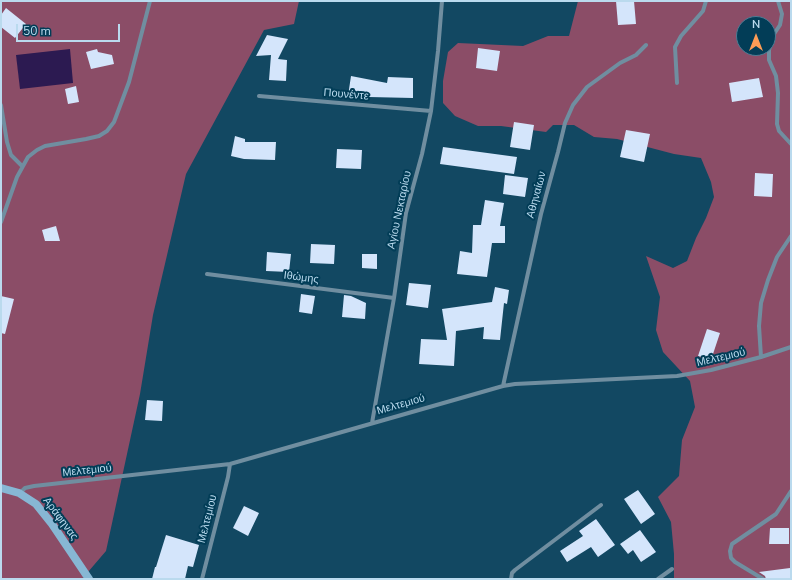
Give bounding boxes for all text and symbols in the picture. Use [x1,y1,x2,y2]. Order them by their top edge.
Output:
scale bar [18,16,122,42]
north arrow [736,16,776,56]
text: N [752,17,760,32]
text: 50 m [23,23,51,39]
street label: Πουνέντε [323,86,369,104]
street label: Αγίου Νεκταρίου [385,170,415,250]
street label: Αθηναίων [524,170,550,220]
street label: Ιθώμης [283,269,319,287]
street label: Μελτεμιού [695,346,747,370]
street label: Μελτεμιού [375,392,427,418]
street label: Μελτεμιού [62,462,112,480]
street label: Μελτεμίου [196,493,220,545]
street label: Αράφηνας [40,495,80,543]

